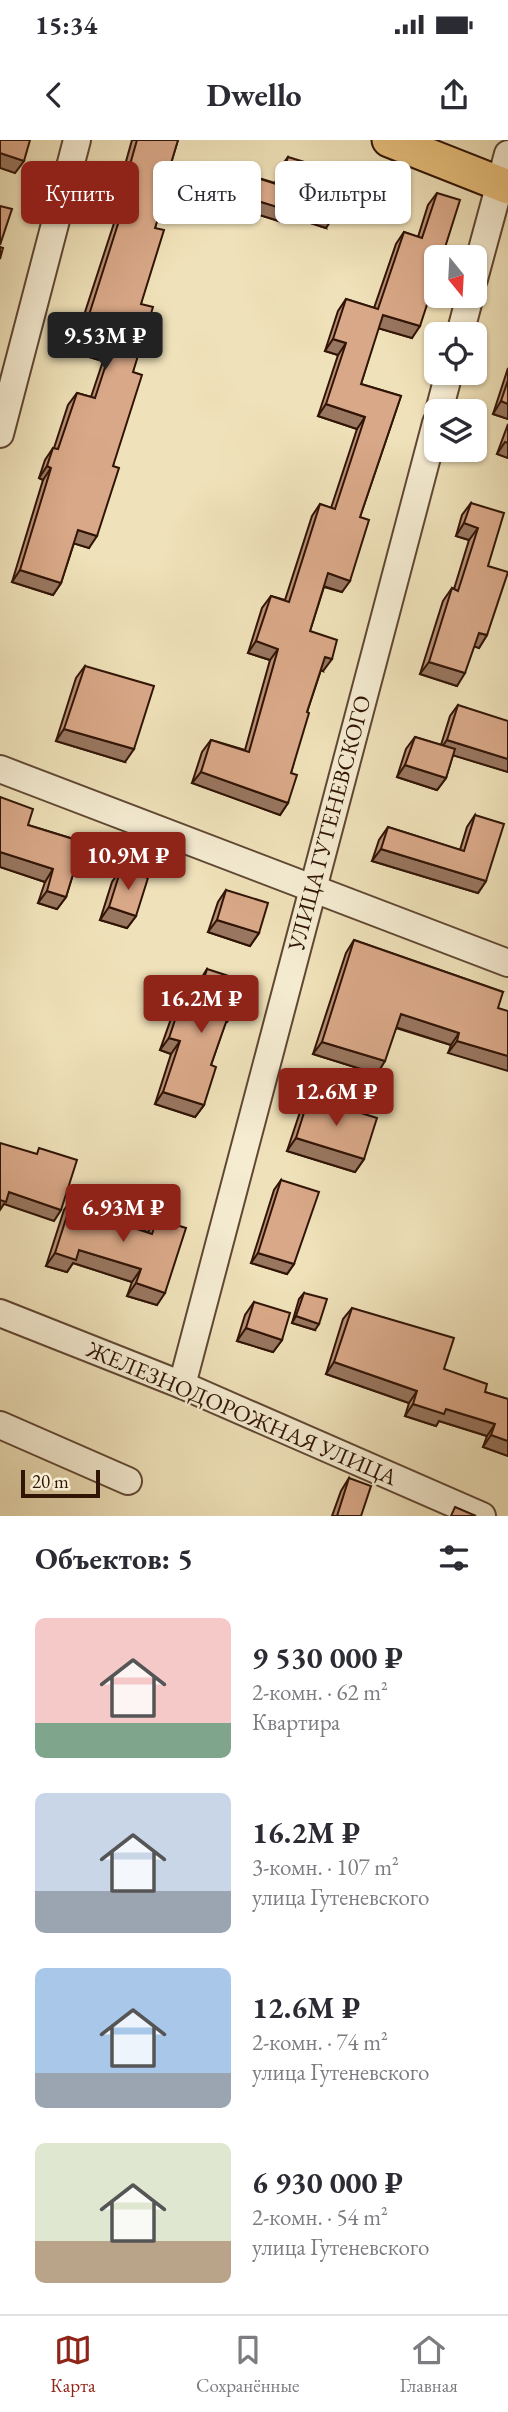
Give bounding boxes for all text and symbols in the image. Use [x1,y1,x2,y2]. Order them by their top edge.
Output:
text: 15:34 [35,8,97,42]
text: Dwello [206,74,302,116]
icon: back [35,76,73,114]
icon: share [435,76,473,114]
chip: Купить [21,161,139,224]
chip: Снять [153,161,261,224]
chip: Фильтры [275,161,411,224]
north arrow [424,245,486,308]
map controls [424,245,487,462]
pin: 9.53M ₽ [40,313,170,372]
text: 9.53M ₽ [64,320,146,350]
button: locate [424,322,487,385]
button: layers [424,399,487,462]
street label: УЛИЦА ГУТЕНЕВСКОГО [280,692,378,955]
pin: 10.9M ₽ [63,832,193,892]
text: 10.9M ₽ [87,840,169,870]
pin: 16.2M ₽ [136,976,266,1035]
text: 16.2M ₽ [160,983,242,1013]
pin: 12.6M ₽ [271,1068,401,1128]
text: 12.6M ₽ [295,1076,377,1106]
pin: 6.93M ₽ [58,1184,188,1244]
text: 6.93M ₽ [82,1192,164,1222]
street label: ЖЕЛЕЗНОДОРОЖНАЯ УЛИЦА [81,1334,403,1493]
scale bar [21,1467,100,1499]
text: 20 m [32,1469,69,1494]
text: Объектов: 5 [35,1539,193,1578]
icon: filters [435,1539,473,1577]
text: 9 530 000 ₽ [252,1638,403,1677]
icon: home [91,1646,175,1730]
text: 2-комн. · 62 m² [252,1677,388,1707]
text: Квартира [252,1707,340,1737]
text: 16.2M ₽ [252,1813,360,1852]
icon: home [91,1821,175,1905]
text: 3-комн. · 107 m² [252,1852,399,1882]
text: улица Гутеневского [252,1882,429,1912]
text: 12.6M ₽ [252,1988,360,2027]
icon: home [91,1996,175,2080]
text: 2-комн. · 74 m² [252,2027,388,2057]
text: улица Гутеневского [252,2057,429,2087]
text: 6 930 000 ₽ [252,2163,403,2202]
icon: home [91,2171,175,2255]
text: 2-комн. · 54 m² [252,2202,388,2232]
text: улица Гутеневского [252,2232,429,2262]
tab: Карта [50,2331,96,2398]
tab: Сохранённые [196,2331,300,2398]
tab: Главная [400,2331,458,2398]

